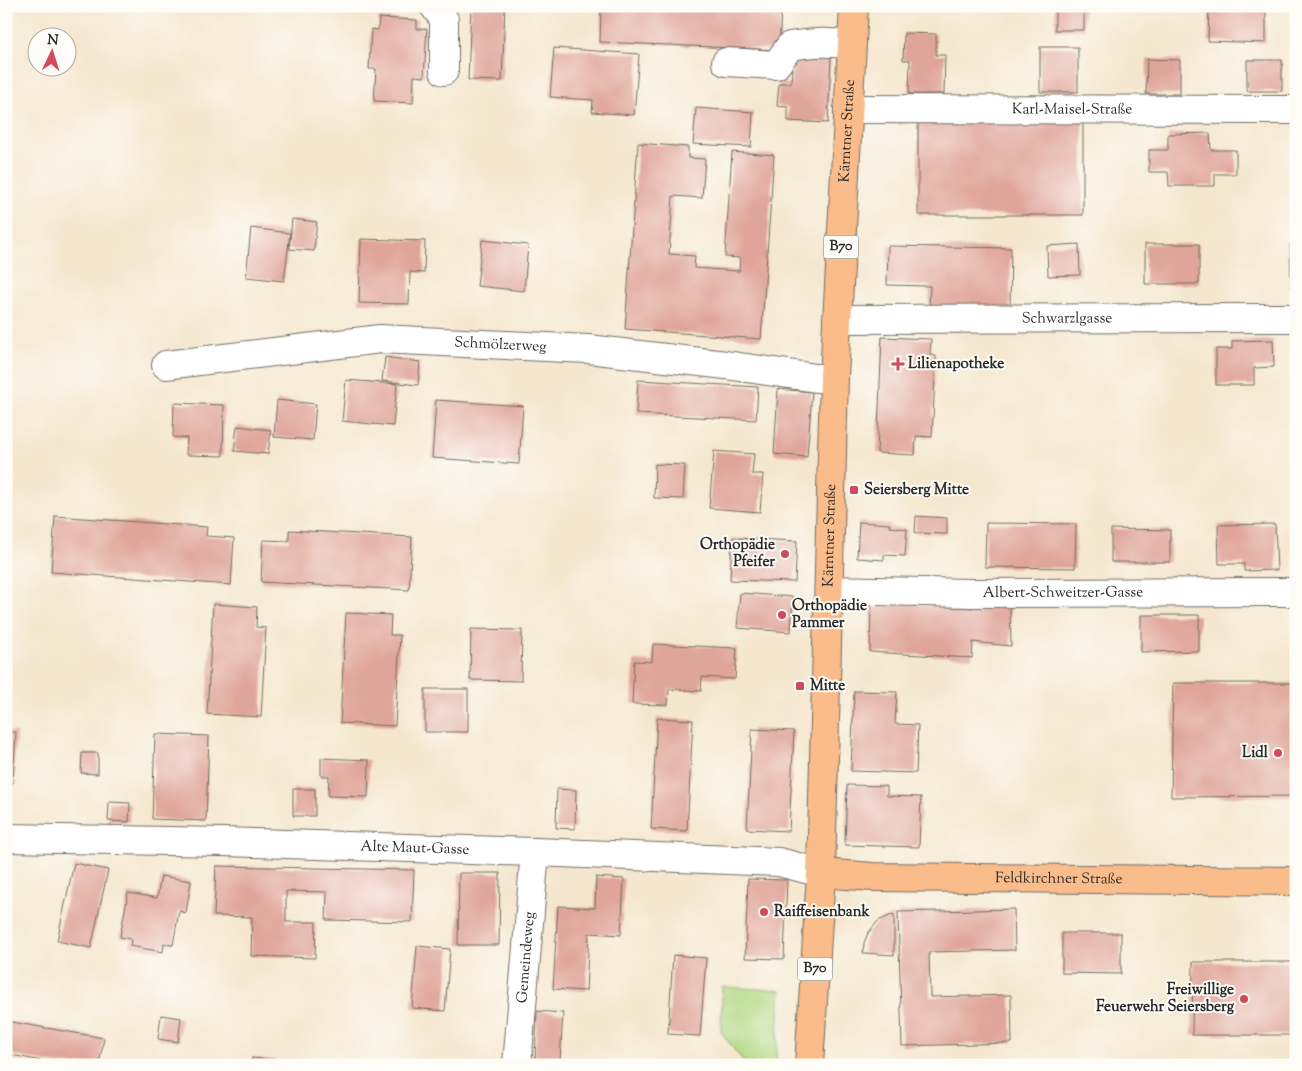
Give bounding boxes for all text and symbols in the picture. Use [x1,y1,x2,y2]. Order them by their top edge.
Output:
north arrow [28,28,78,78]
text: N [46,31,59,51]
street label: Kärntner Straße [834,79,861,183]
street label: Karl-Maisel-Straße [1012,99,1132,120]
road number: B70 [824,236,858,258]
street label: Schwarzlgasse [1022,308,1112,329]
street label: Schmölzerweg [454,332,547,357]
place label: Lilienapotheke [908,354,1004,375]
marker: Lilienapotheke [892,358,904,370]
place label: Seiersberg Mitte [864,480,969,501]
street label: Kärntner Straße [818,484,842,587]
marker: Seiersberg Mitte [848,484,860,496]
place label: Orthopädie Pfeifer [700,535,775,573]
marker: Orthopädie Pfeifer [779,548,791,560]
street label: Albert-Schweitzer-Gasse [983,582,1143,603]
place label: Orthopädie Pammer [792,596,867,634]
marker: Orthopädie Pammer [776,609,788,621]
place label: Mitte [810,676,845,697]
marker: Mitte [794,680,806,692]
place label: Lidl [1242,743,1269,764]
marker: Lidl [1272,747,1284,759]
street label: Alte Maut-Gasse [360,836,470,860]
street label: Feldkirchner Straße [995,868,1123,890]
place label: Raiffeisenbank [774,902,871,923]
marker: Raiffeisenbank [758,906,770,918]
street label: Gemeindeweg [512,911,540,1004]
road number: B70 [798,958,832,981]
place label: Freiwillige Feuerwehr Seiersberg [1096,980,1235,1018]
marker: Freiwillige Feuerwehr Seiersberg [1238,993,1250,1005]

